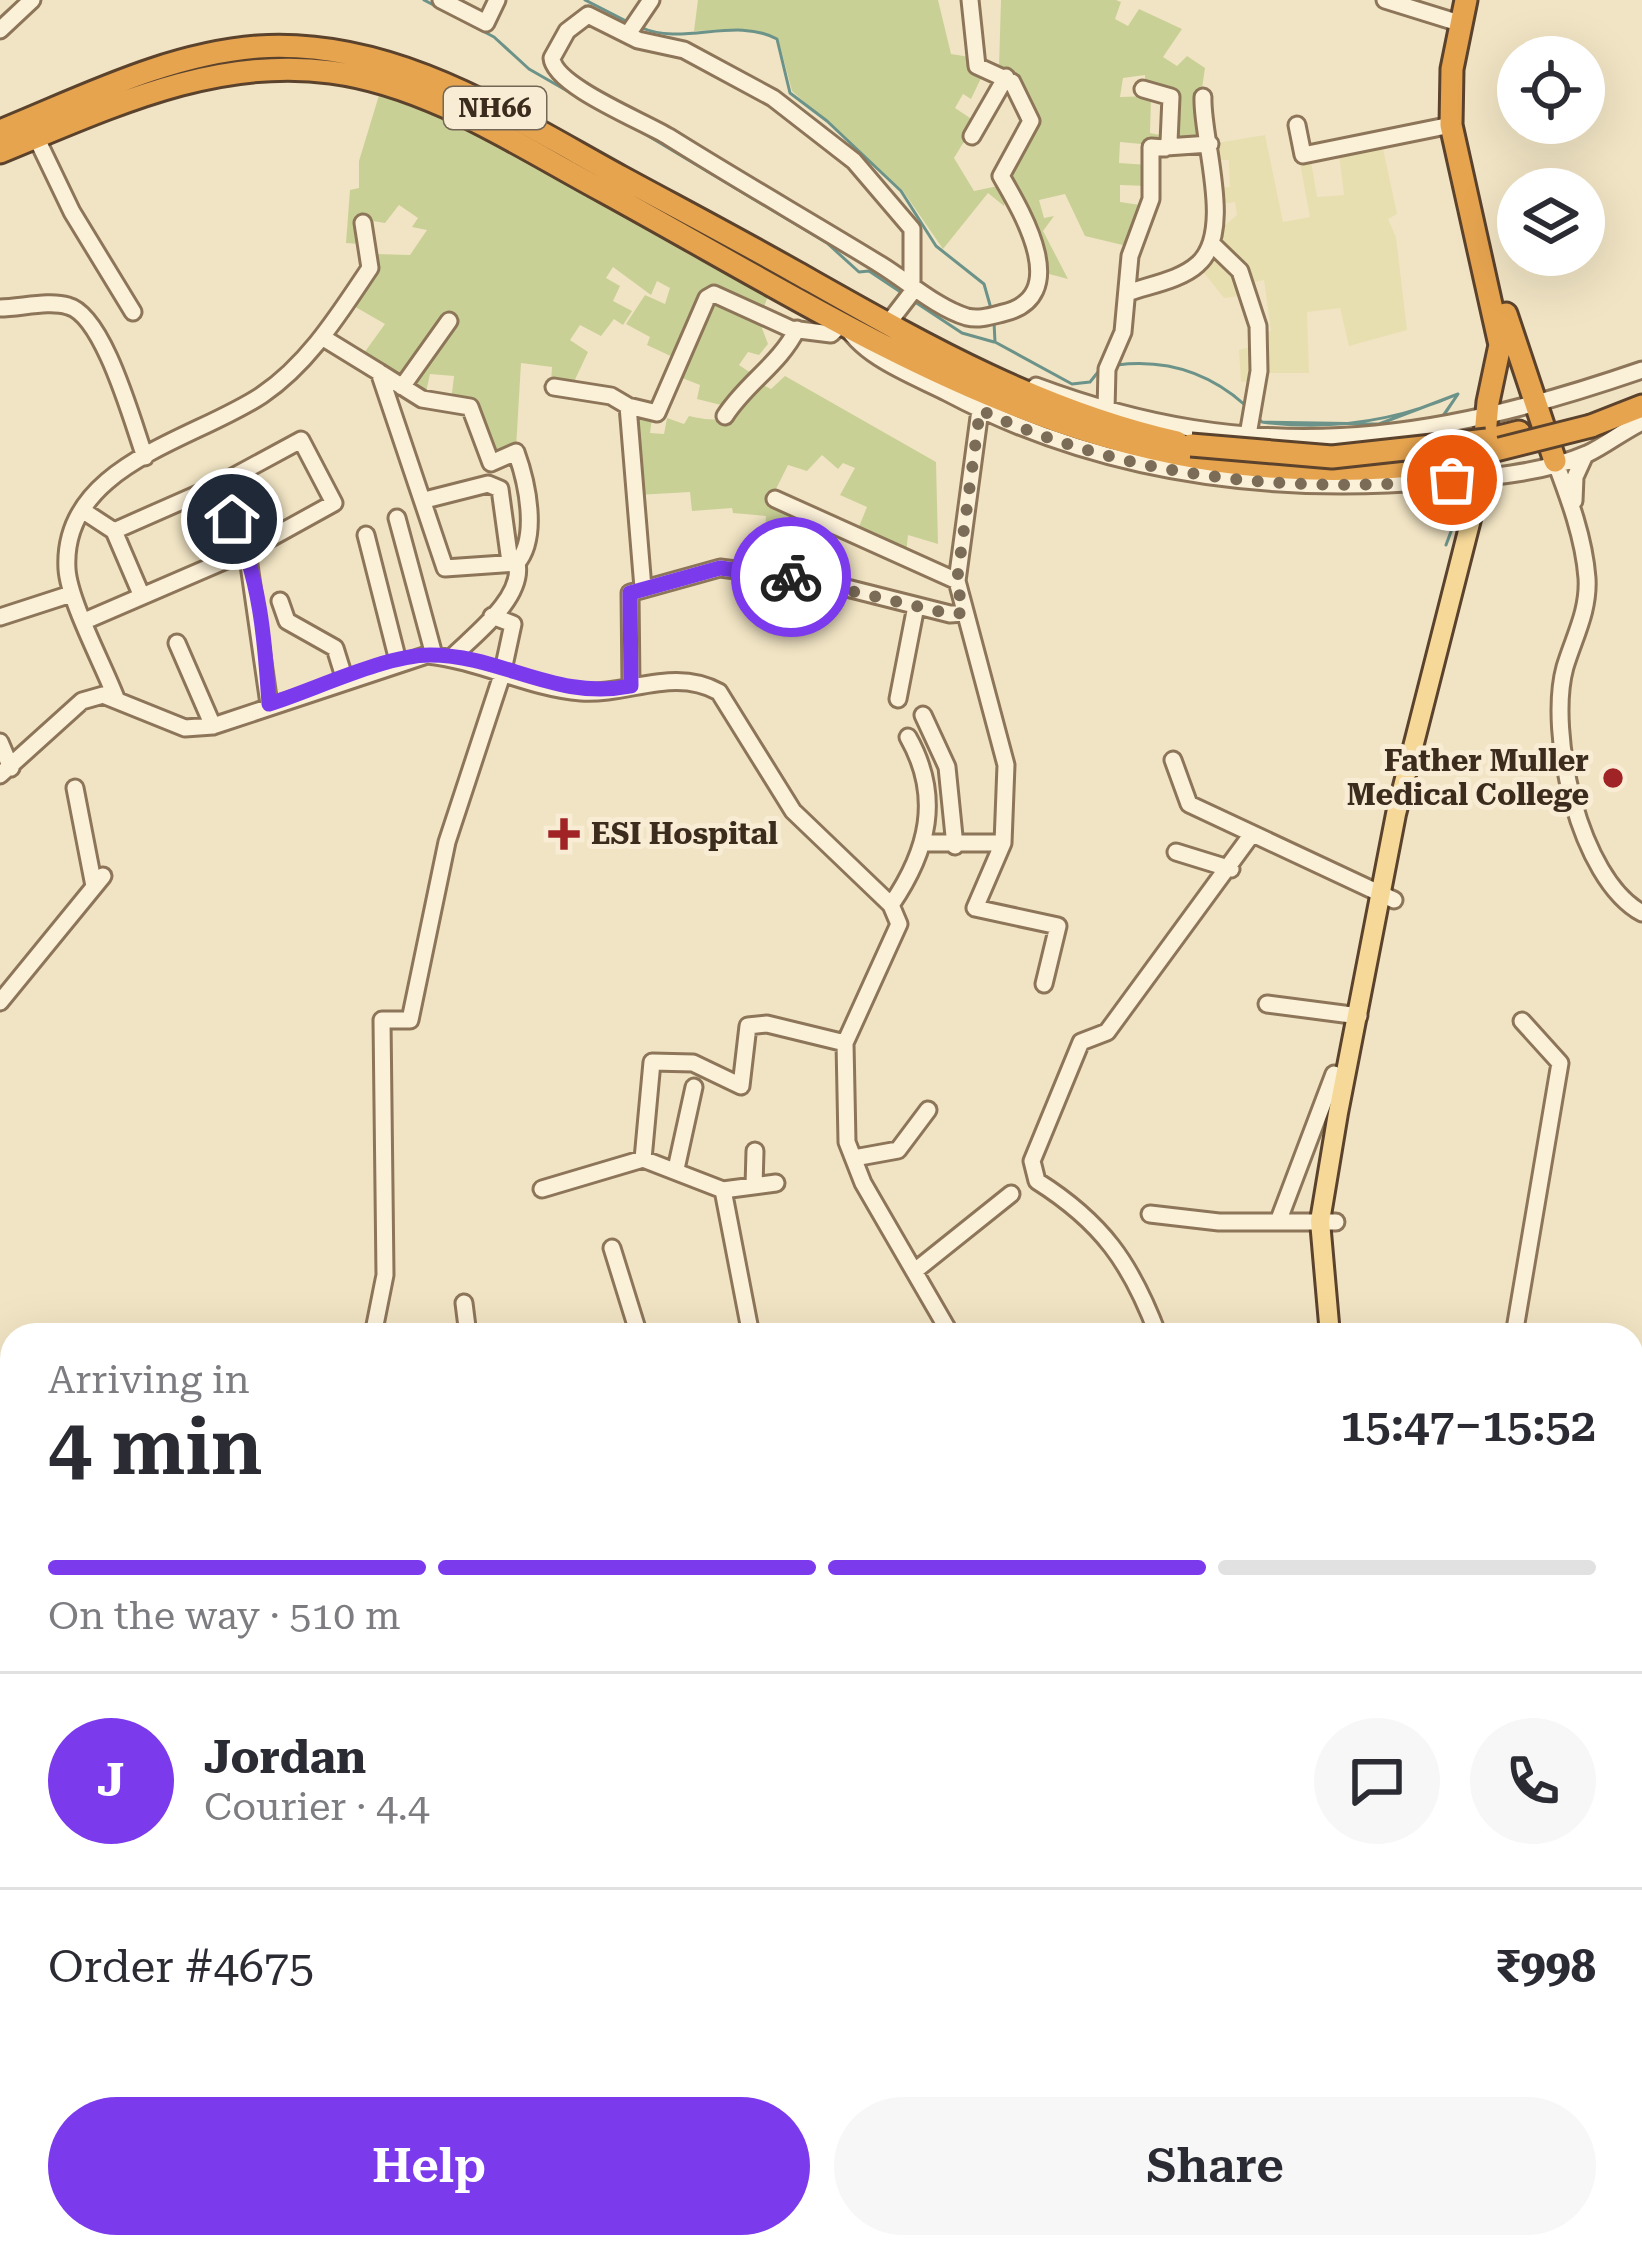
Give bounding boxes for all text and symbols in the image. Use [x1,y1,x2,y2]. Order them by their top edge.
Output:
map controls [1497,36,1605,276]
button: locate [1497,36,1605,144]
road number: NH66 [444,87,546,129]
button: layers [1497,168,1605,276]
pin [1401,429,1503,531]
icon: bag [1419,447,1485,513]
pin [181,468,283,570]
icon: home [199,486,265,552]
courier [731,517,851,637]
icon: bike [758,544,824,610]
place label: Father Muller Medical College [1347,743,1589,812]
marker: Father Muller Medical College [1600,765,1626,791]
place label: ESI Hospital [591,816,778,851]
marker: ESI Hospital [548,818,580,850]
text: Arriving in [48,1357,250,1403]
text: 15:47–15:52 [1340,1399,1596,1452]
text: 4 min [48,1402,263,1493]
text: On the way · 510 m [48,1593,400,1639]
button: chat [1314,1718,1440,1844]
button: phone [1470,1718,1596,1844]
text: Jordan [204,1731,366,1784]
text: J [97,1754,125,1807]
text: Courier · 4.4 [204,1784,430,1830]
text: Order #4675 [48,1940,314,1993]
text: ₹998 [1495,1940,1596,1993]
button: Help [48,2097,810,2235]
button: Share [834,2097,1596,2235]

